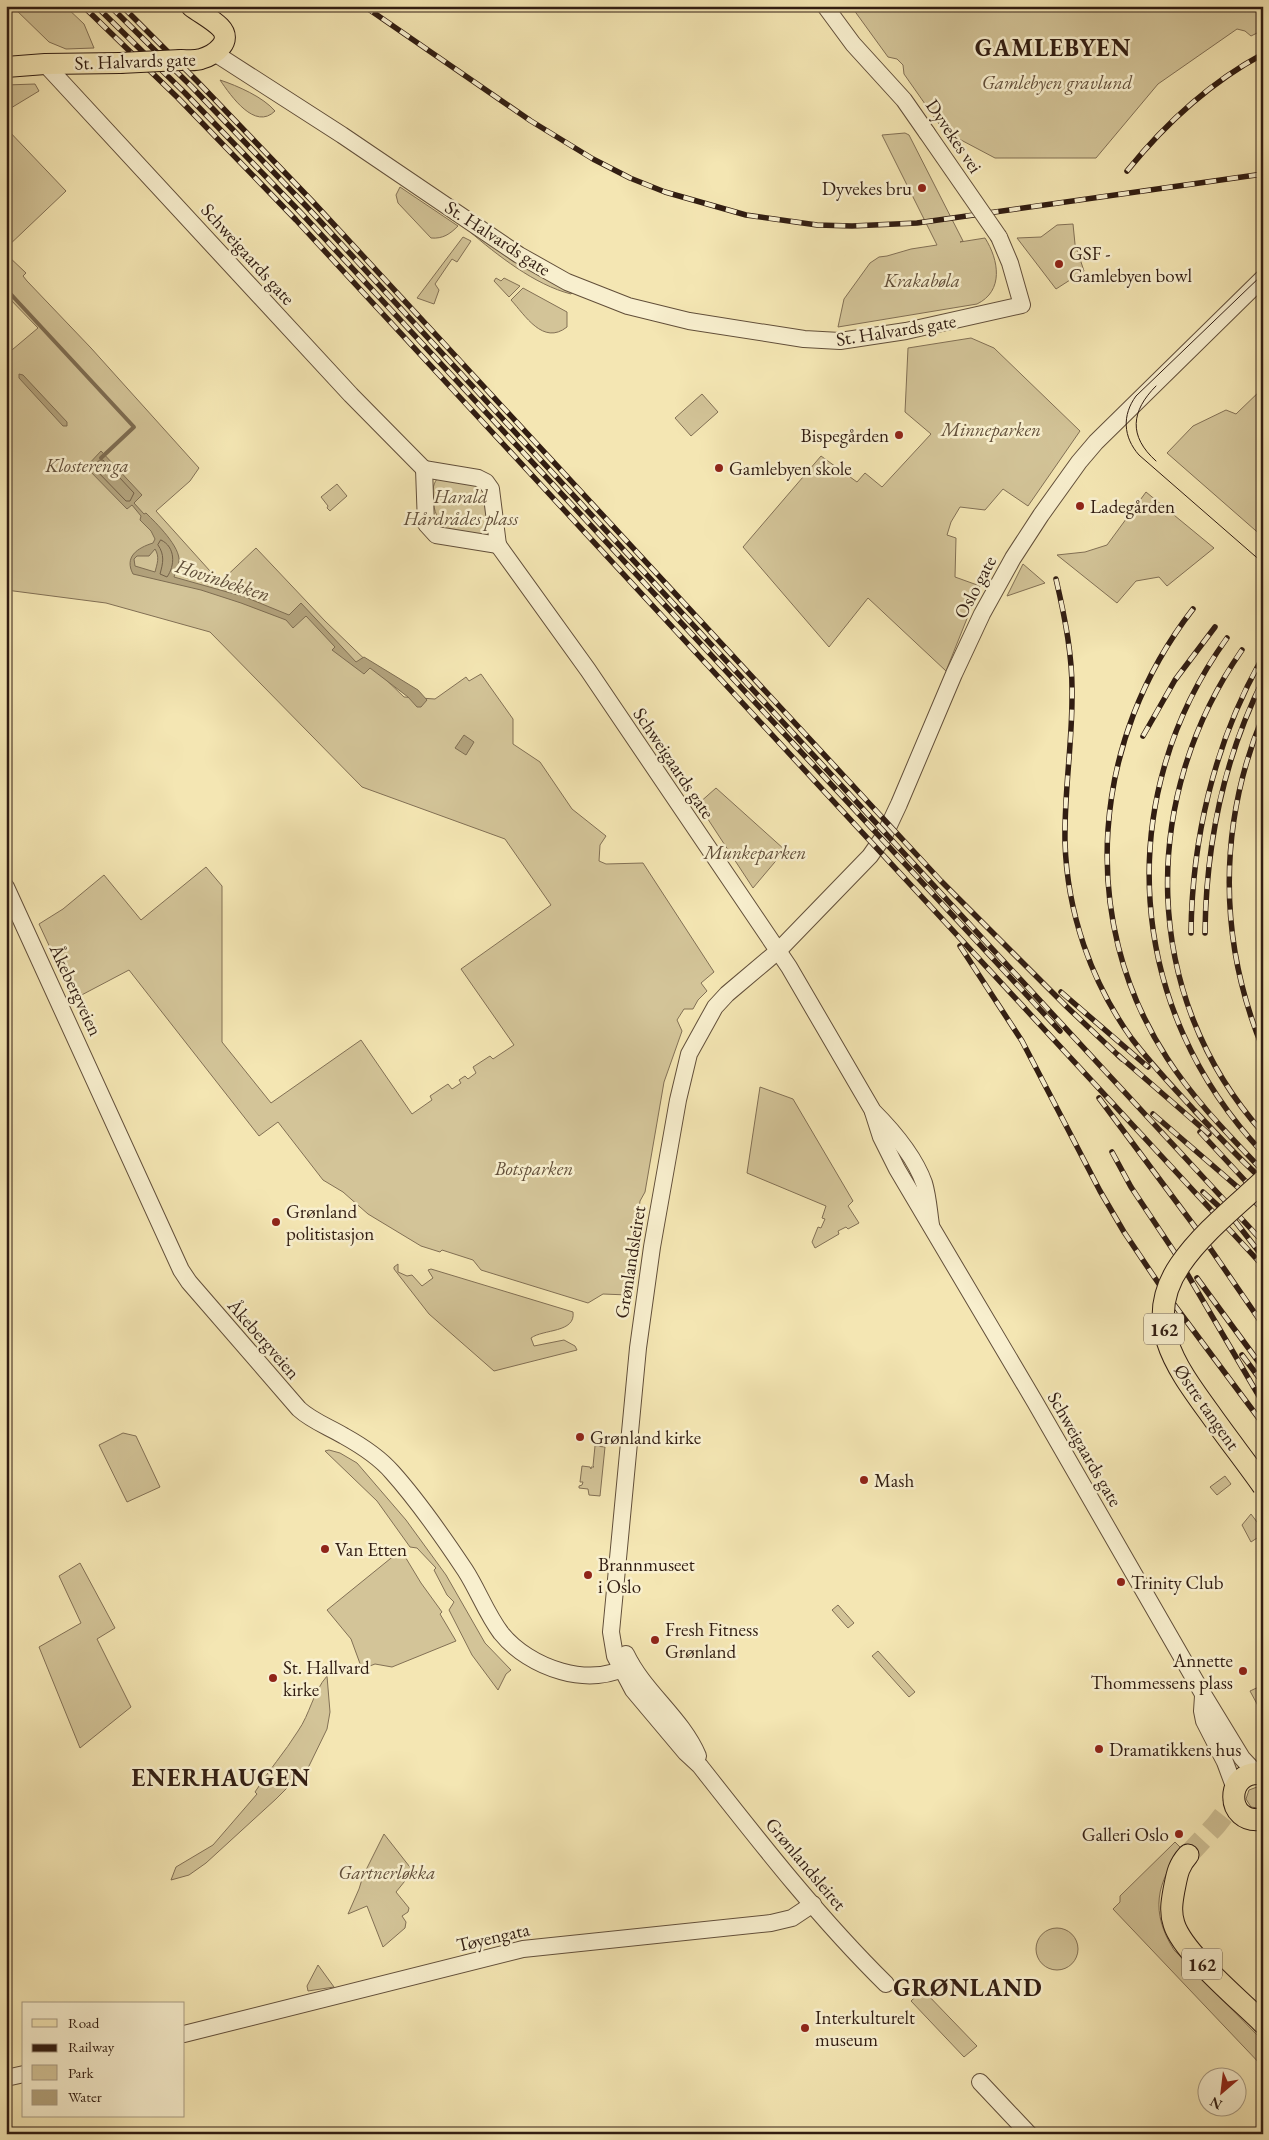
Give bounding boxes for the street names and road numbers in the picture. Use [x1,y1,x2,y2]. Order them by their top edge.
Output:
street label: St. Halvards gate [74,46,196,76]
street label: Dyvekes vei [920,94,988,178]
street label: St. Halvards gate [440,194,556,282]
street label: Schweigaards gate [196,198,300,310]
street label: St. Halvards gate [834,308,958,352]
street label: Oslo gate [948,551,1002,623]
street label: Schweigaards gate [628,703,720,823]
street label: Åkebergveien [43,939,108,1040]
street label: Grønlandsleiret [609,1204,651,1320]
street label: Åkebergveien [222,1293,306,1384]
road number: 162 [1144,1314,1184,1345]
street label: Østre tangent [1168,1359,1246,1455]
street label: Schweigaards gate [1042,1387,1128,1511]
street label: Grønlandsleiret [760,1812,852,1916]
street label: Tøyengata [454,1916,532,1958]
road number: 162 [1182,1948,1222,1980]

